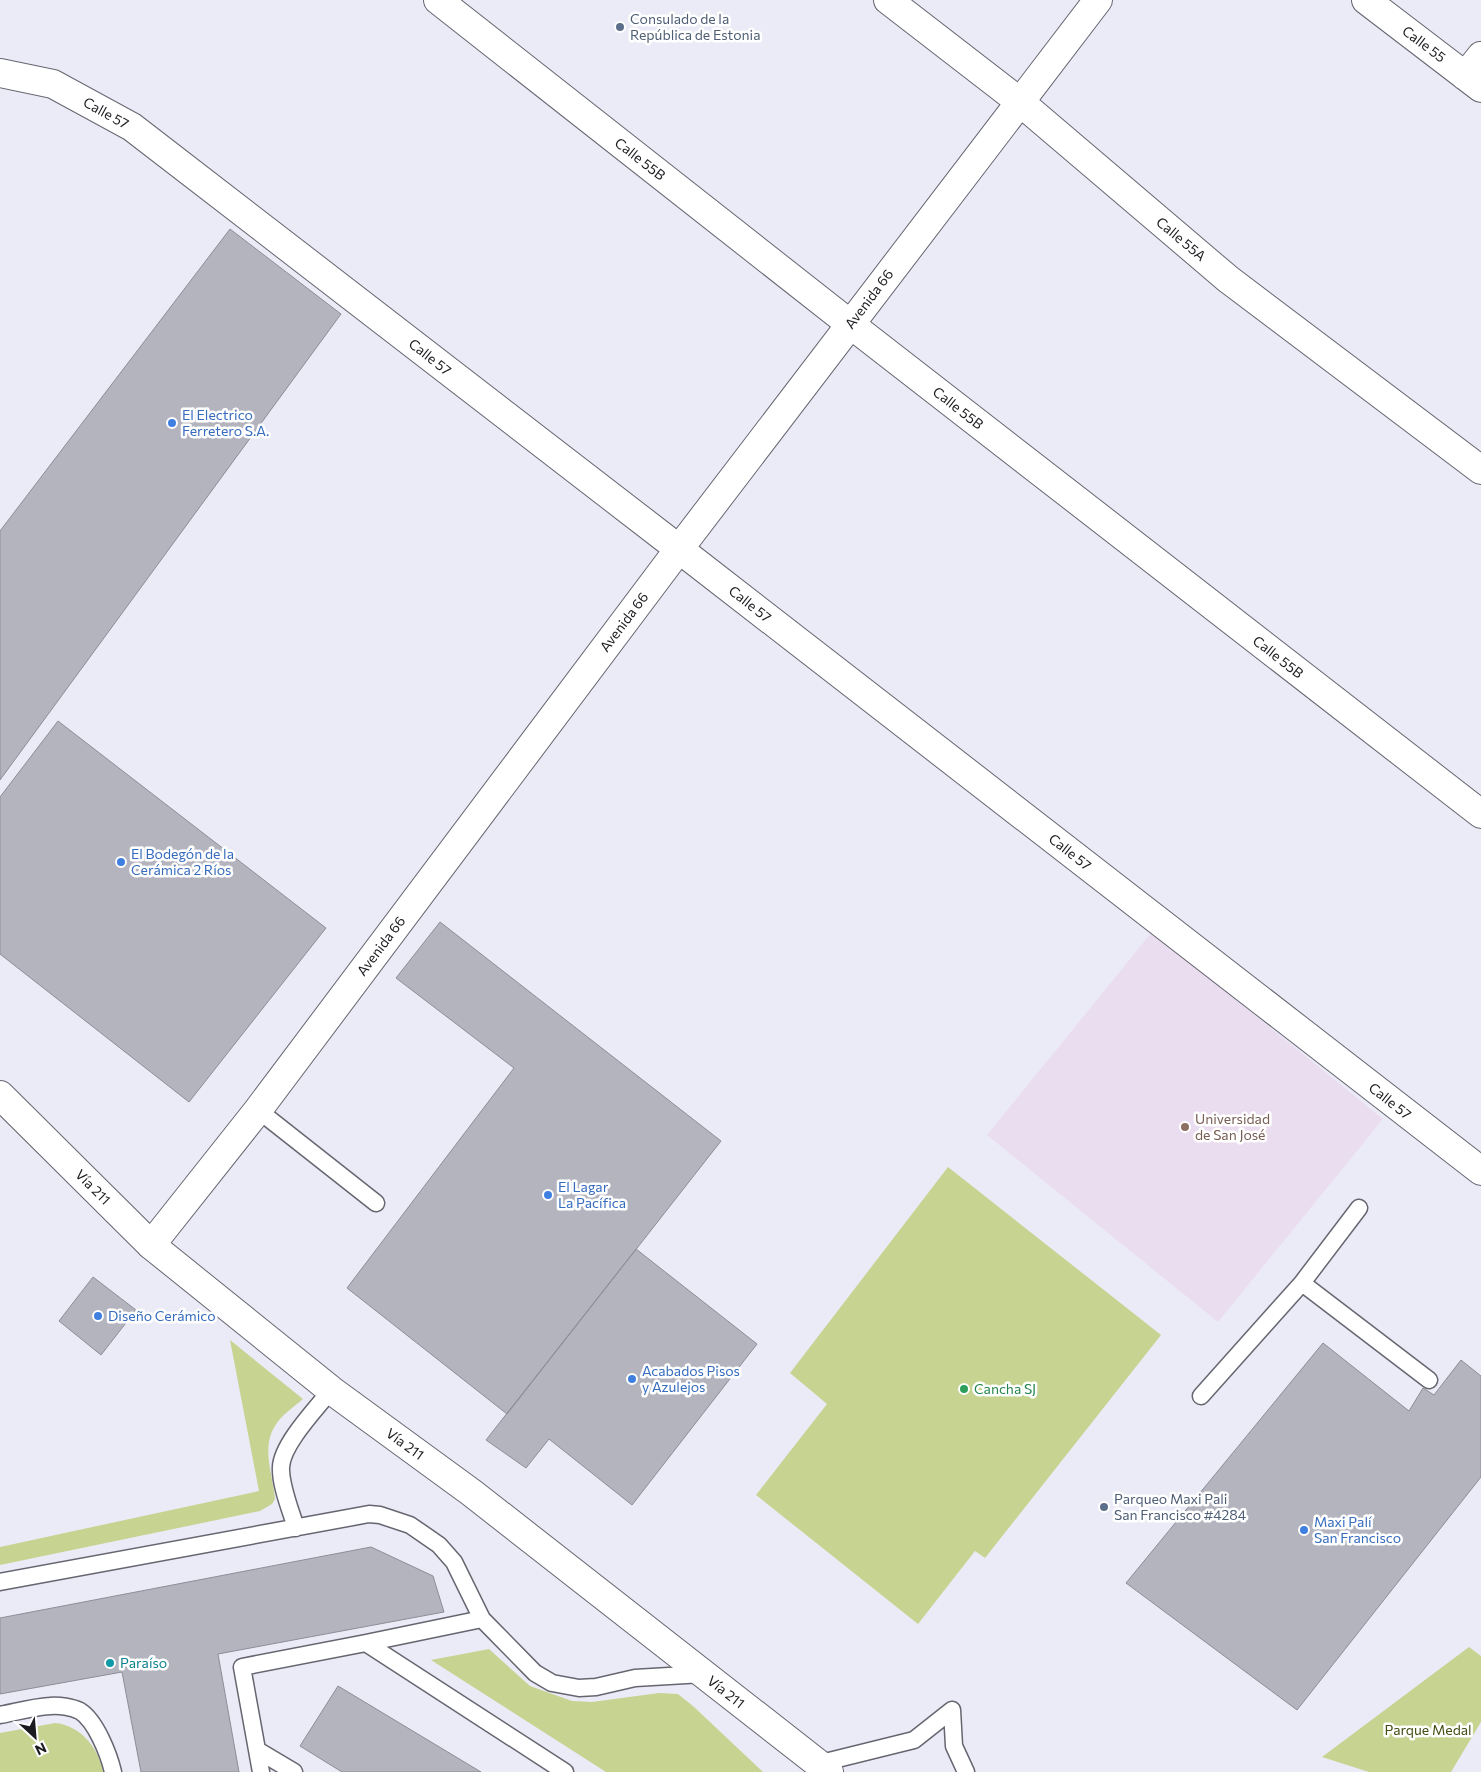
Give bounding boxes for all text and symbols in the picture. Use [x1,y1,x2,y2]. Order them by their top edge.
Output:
place label: Consulado de la República de Estonia [630,10,760,43]
marker: Consulado de la República de Estonia [614,21,626,33]
street label: Calle 55 [1399,22,1449,65]
street label: Calle 57 [80,93,132,132]
street label: Calle 55B [612,134,669,184]
street label: Calle 55A [1153,213,1210,264]
street label: Avenida 66 [841,266,896,332]
street label: Calle 57 [406,335,455,379]
street label: Calle 55B [930,383,987,433]
place label: El Electrico Ferretero S.A. [182,406,269,439]
marker: El Electrico Ferretero S.A. [166,417,178,429]
street label: Calle 57 [726,582,775,626]
street label: Avenida 66 [596,589,651,655]
street label: Calle 55B [1250,632,1307,682]
street label: Calle 57 [1046,830,1095,874]
place label: El Bodegón de la Cerámica 2 Ríos [131,845,234,878]
marker: El Bodegón de la Cerámica 2 Ríos [115,856,127,868]
street label: Avenida 66 [353,913,408,979]
street label: Calle 57 [1366,1079,1415,1123]
place label: Universidad de San José [1195,1110,1270,1143]
marker: Universidad de San José [1179,1121,1191,1133]
street label: Vía 211 [72,1166,114,1208]
place label: El Lagar La Pacífica [558,1178,626,1211]
marker: El Lagar La Pacífica [542,1189,554,1201]
place label: Diseño Cerámico [108,1307,216,1324]
marker: Diseño Cerámico [92,1310,104,1322]
place label: Acabados Pisos y Azulejos [642,1362,740,1395]
marker: Acabados Pisos y Azulejos [626,1373,638,1385]
place label: Cancha SJ [974,1380,1036,1397]
marker: Cancha SJ [958,1383,970,1395]
street label: Vía 211 [383,1424,428,1463]
place label: Parqueo Maxi Pali San Francisco #4284 [1114,1490,1247,1523]
marker: Parqueo Maxi Pali San Francisco #4284 [1098,1501,1110,1513]
place label: Maxi Palí San Francisco [1314,1513,1401,1546]
marker: Maxi Palí San Francisco [1298,1524,1310,1536]
place label: Paraíso [120,1654,167,1671]
marker: Paraíso [104,1657,116,1669]
street label: Vía 211 [704,1672,748,1711]
north arrow [10,1712,60,1762]
park label: Parque Medal [1384,1721,1472,1738]
text: N [32,1739,49,1759]

